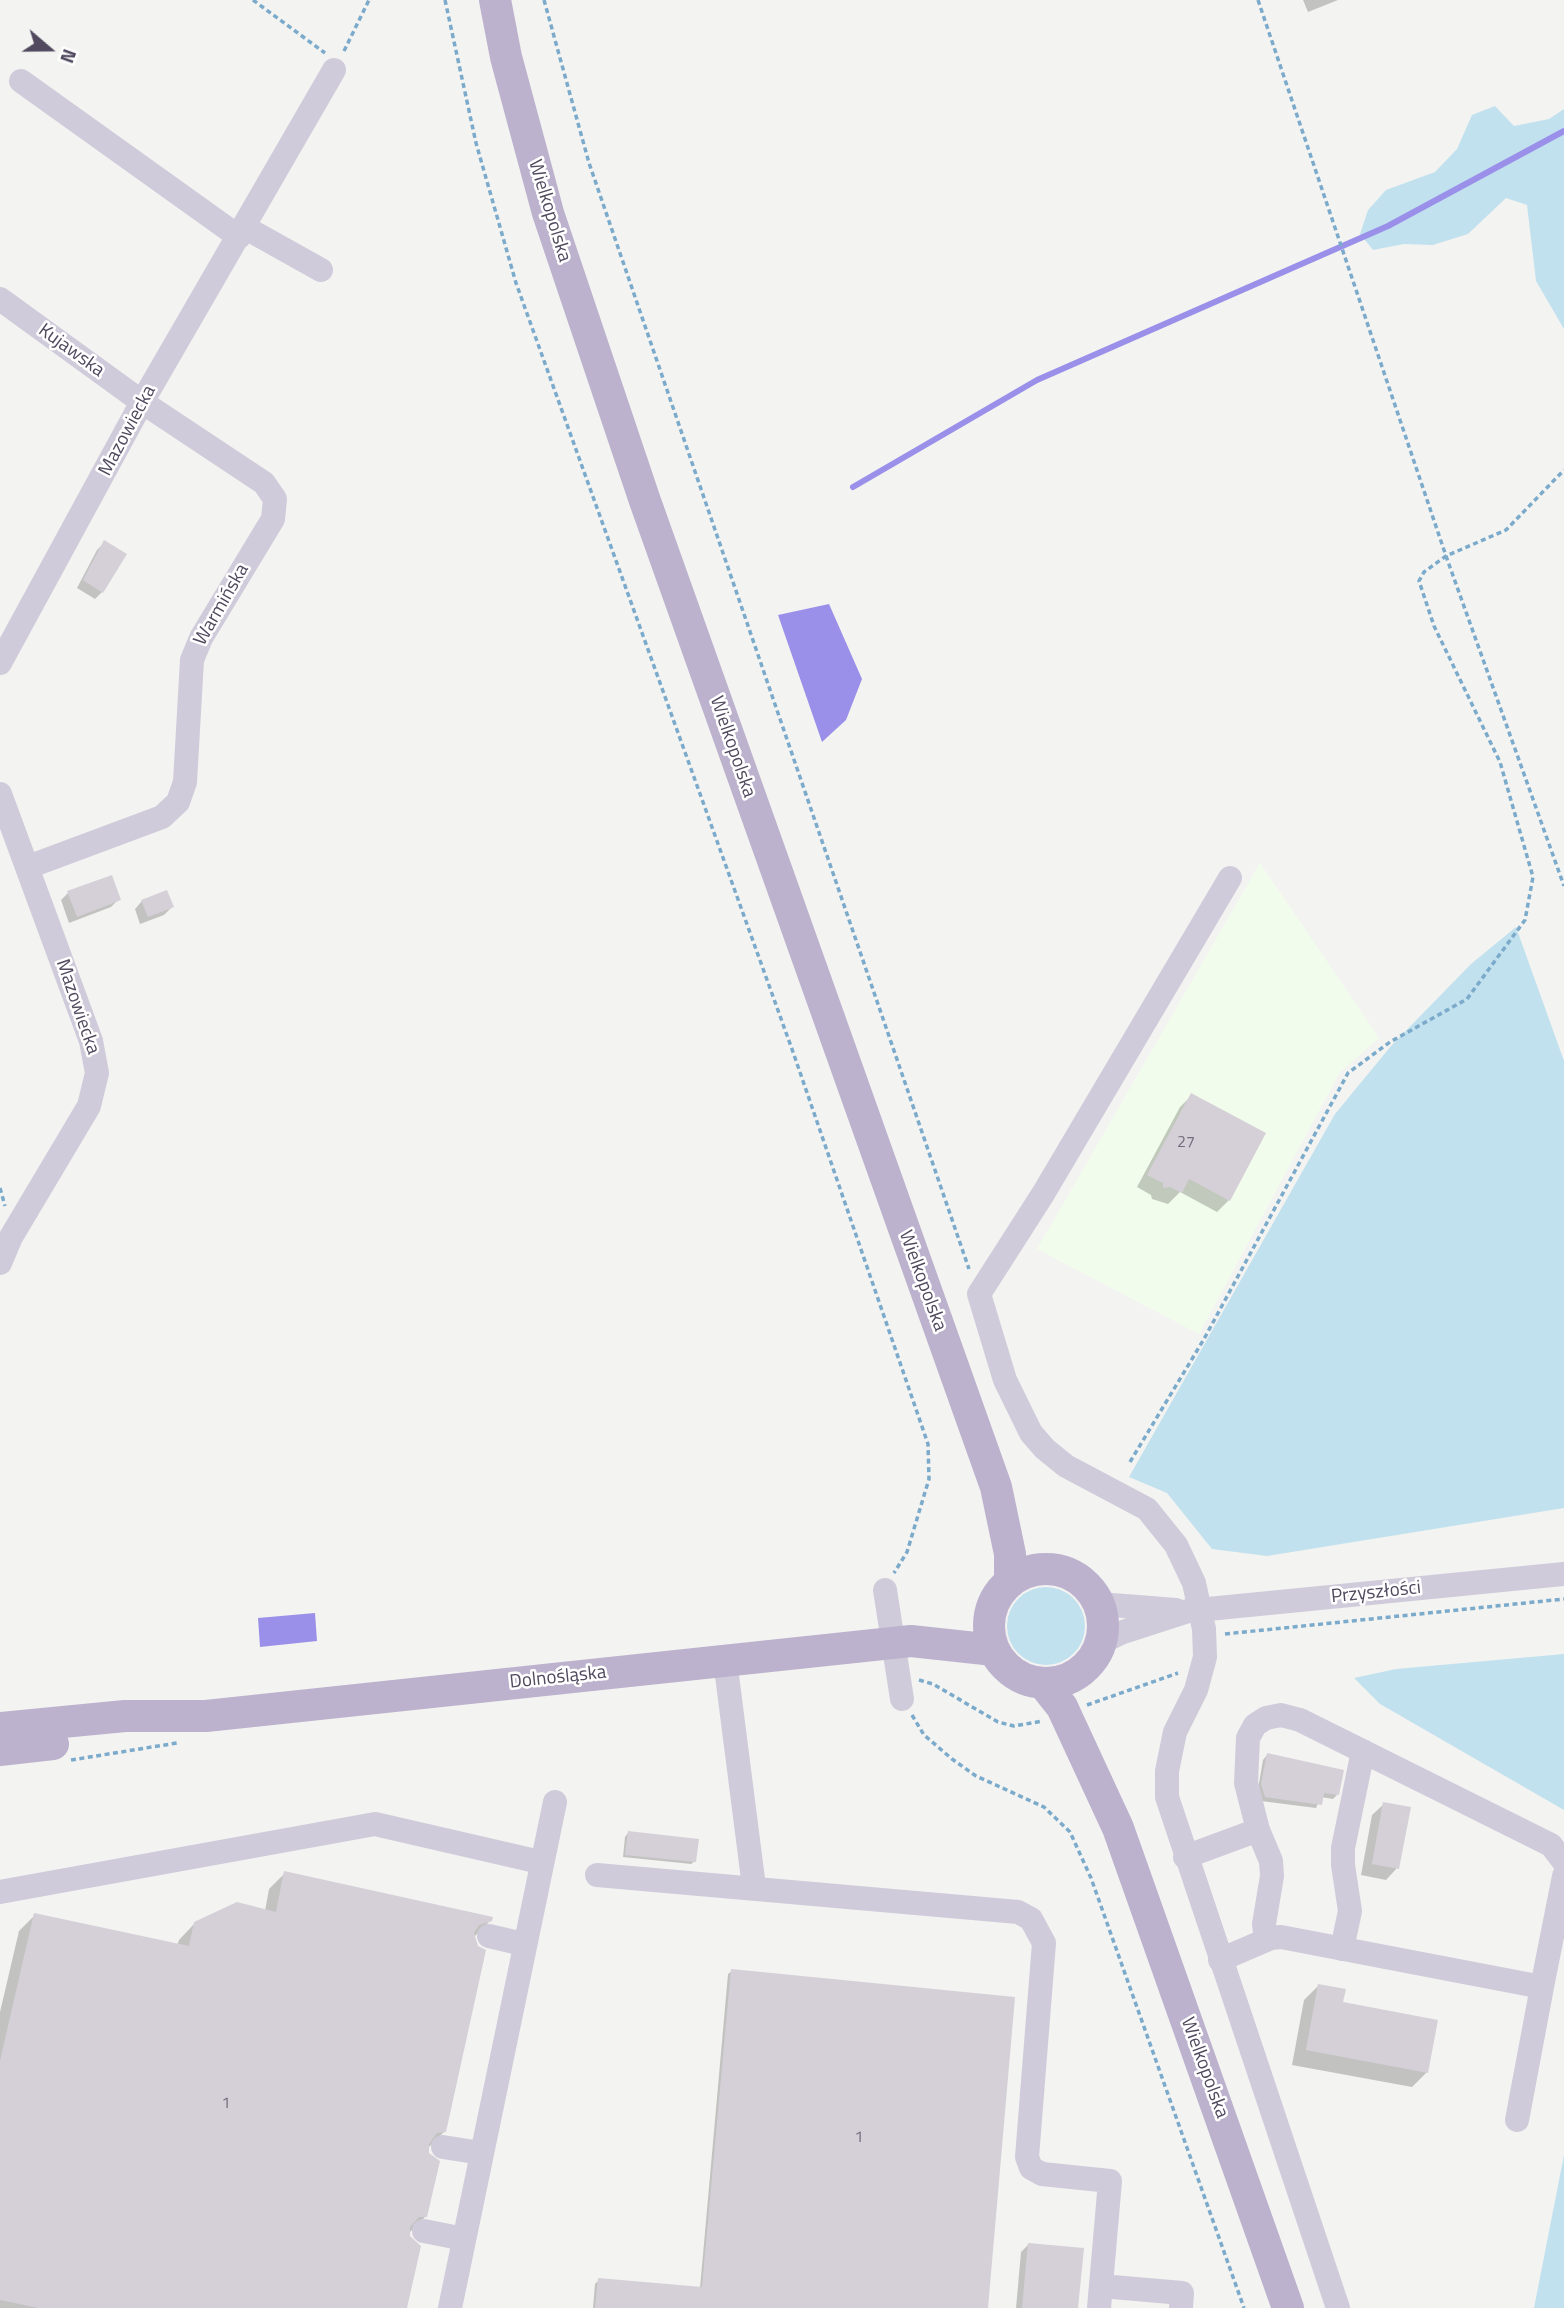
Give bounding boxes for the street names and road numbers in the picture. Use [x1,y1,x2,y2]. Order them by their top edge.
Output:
street label: Wielkopolska [523,157,575,265]
street label: Kujawska [34,319,108,383]
street label: Mazowiecka [95,382,161,480]
street label: Warmińska [190,560,254,650]
street label: Wielkopolska [704,693,760,801]
street label: Mazowiecka [50,956,104,1058]
street label: Wielkopolska [893,1227,951,1335]
street label: Przyszłości [1330,1577,1422,1609]
street label: Dolnośląska [509,1662,607,1694]
street label: Wielkopolska [1175,2014,1233,2122]

